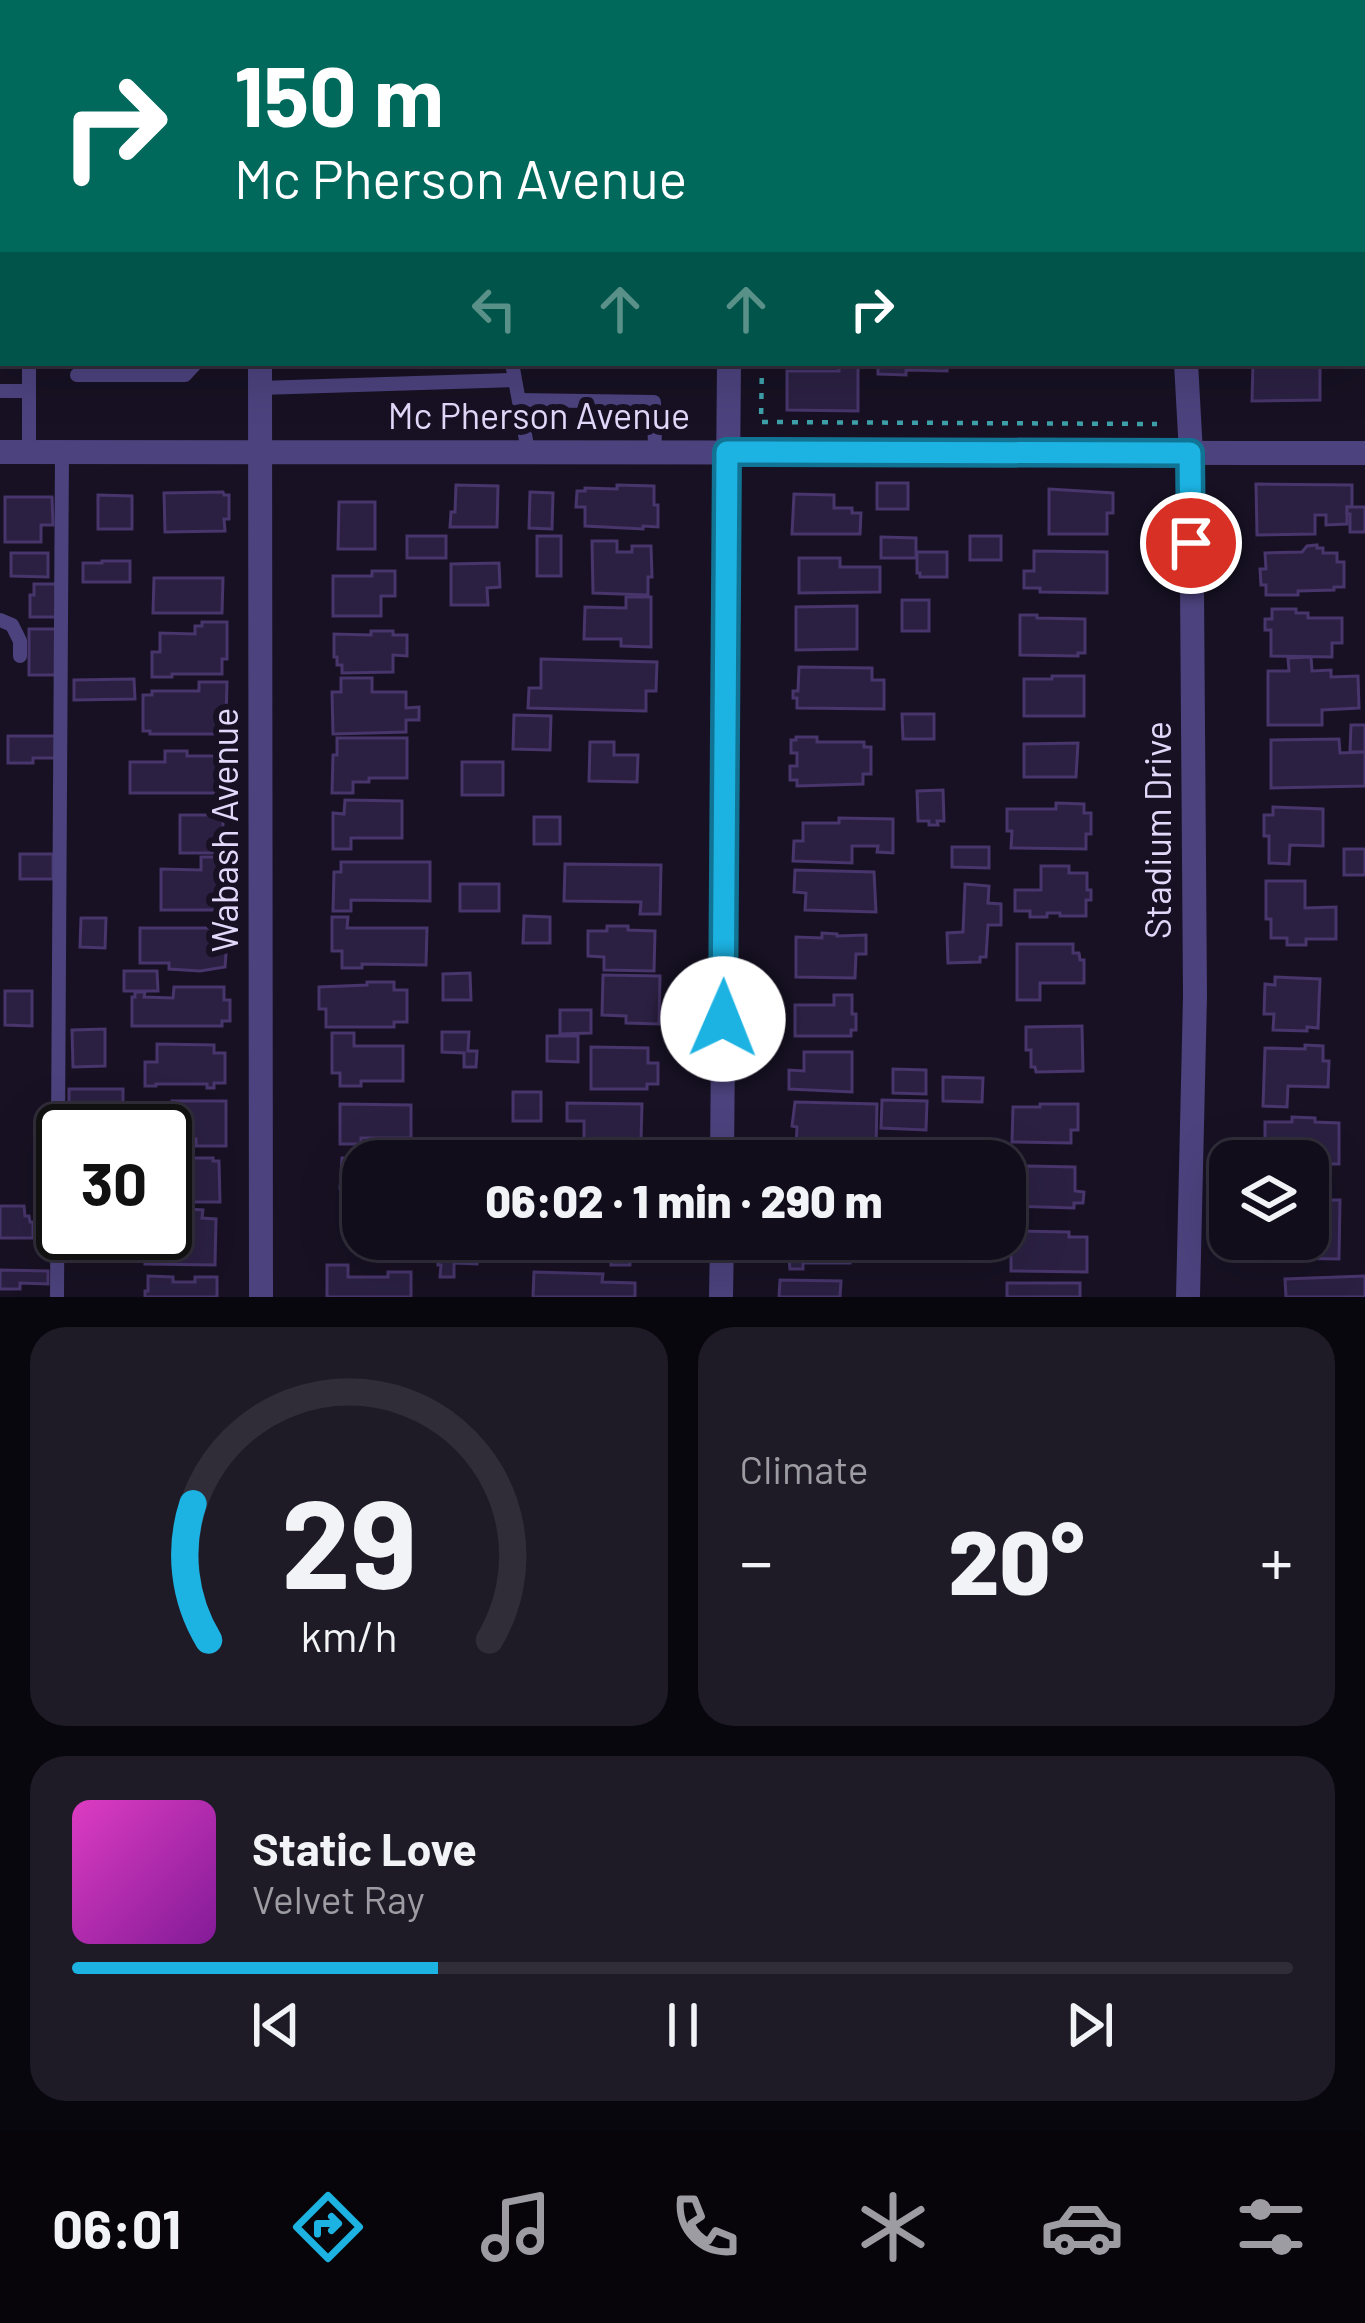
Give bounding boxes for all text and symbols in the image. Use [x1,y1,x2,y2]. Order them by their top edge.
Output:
text: 150 m [234,43,444,144]
icon: right [36,48,192,204]
text: Mc Pherson Avenue [234,145,687,210]
icon: left [461,276,527,342]
icon: ahead [587,276,653,342]
icon: ahead [713,276,779,342]
icon: right [839,276,905,342]
street label: Mc Pherson Avenue [388,393,690,436]
pin [1140,492,1242,594]
icon: arrive [1158,510,1224,576]
street label: Wabash Avenue [202,708,245,952]
street label: Stadium Drive [1135,721,1178,939]
position arrow [660,956,786,1082]
speed limit sign: 30 [36,1104,192,1260]
map controls [1209,1140,1329,1260]
button: layers [1209,1140,1329,1260]
text: 06:02 · 1 min · 290 m [485,1173,883,1227]
text: Climate [740,1445,869,1492]
text: 29 [281,1464,417,1614]
text: 20° [948,1505,1084,1613]
text: − [740,1520,773,1599]
text: + [1260,1520,1293,1599]
text: km/h [300,1608,397,1660]
text: Static Love [252,1821,477,1875]
text: Velvet Ray [252,1875,425,1922]
icon: previous [243,1992,309,2058]
icon: pause [650,1992,716,2058]
icon: next [1057,1992,1123,2058]
icon: directions [286,2185,370,2269]
icon: music [474,2185,558,2269]
icon: phone [663,2185,747,2269]
icon: climate [851,2185,935,2269]
icon: car [1040,2185,1124,2269]
icon: filters [1229,2185,1313,2269]
text: 06:01 [52,2195,181,2260]

